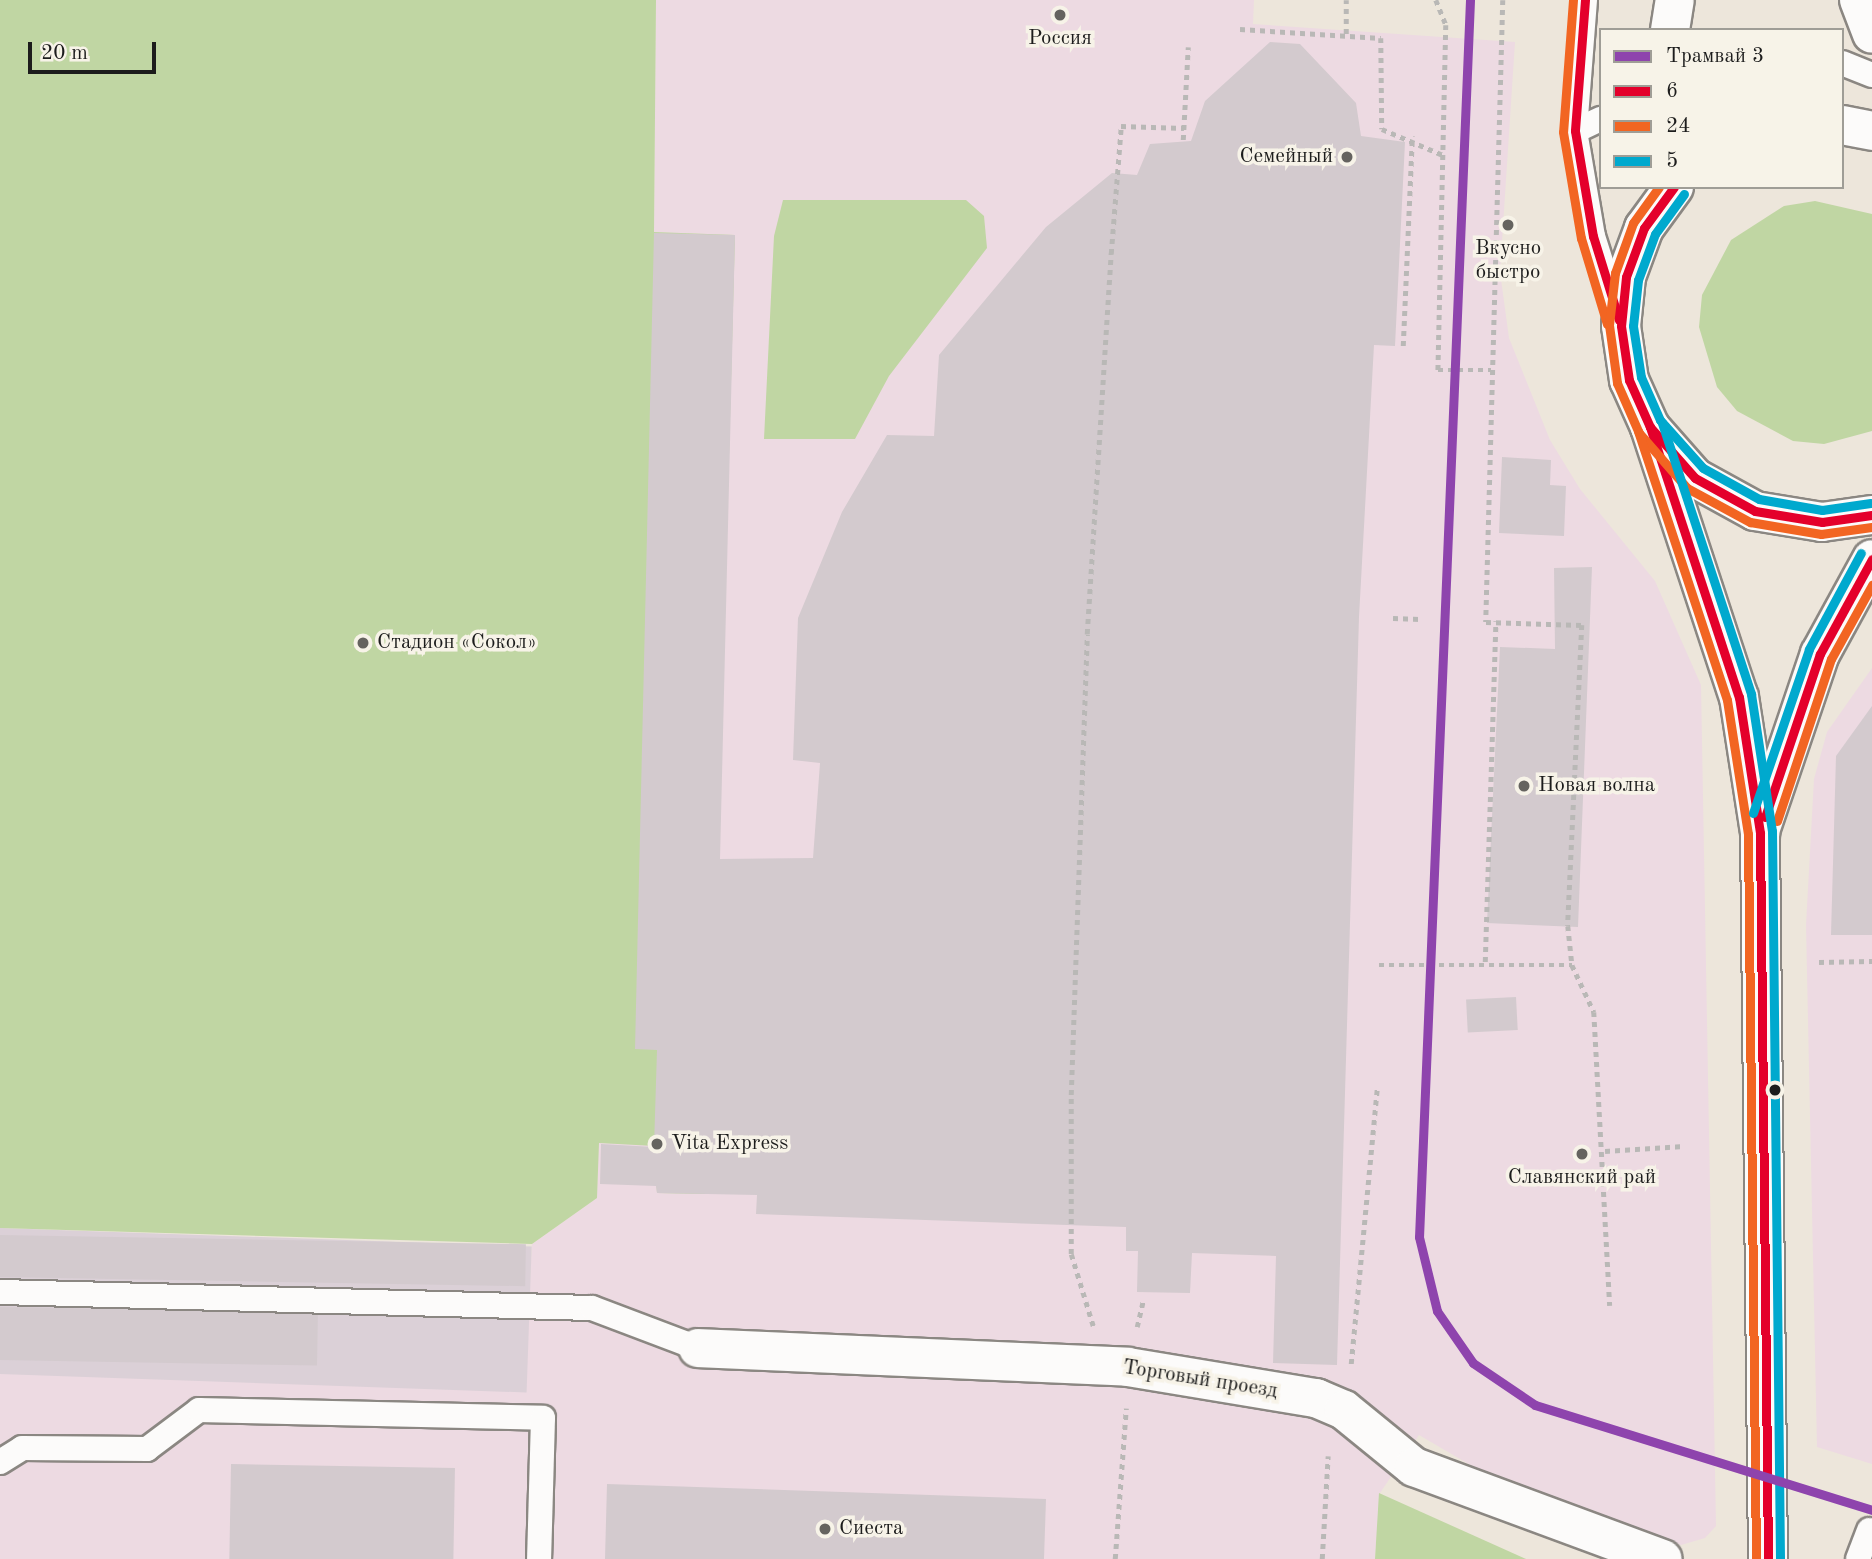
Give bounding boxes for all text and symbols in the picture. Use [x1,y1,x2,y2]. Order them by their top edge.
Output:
marker: Россия [1052,7,1068,23]
place label: Россия [1028,26,1092,52]
scale bar [32,28,159,72]
legend [1599,28,1844,189]
text: 20 m [41,43,88,64]
text: Трамвай 3 [1666,46,1764,67]
text: 6 [1666,81,1678,102]
text: 24 [1666,116,1690,137]
place label: Семейный [1240,144,1333,170]
marker: Семейный [1339,149,1355,165]
text: 5 [1666,151,1678,172]
marker: Вкусно быстро [1500,217,1516,233]
place label: Вкусно быстро [1475,236,1541,286]
place label: Стадион «Сокол» [377,630,537,656]
marker: Стадион «Сокол» [355,635,371,651]
place label: Новая волна [1538,773,1655,799]
marker: Новая волна [1516,778,1532,794]
unlabelled marker [1768,1083,1782,1097]
place label: Vita Express [671,1131,788,1157]
marker: Vita Express [649,1136,665,1152]
marker: Славянский рай [1574,1146,1590,1162]
place label: Славянский рай [1508,1165,1656,1191]
street label: Торговый проезд [1121,1355,1279,1405]
place label: Сиеста [839,1516,903,1542]
marker: Сиеста [817,1521,833,1537]

